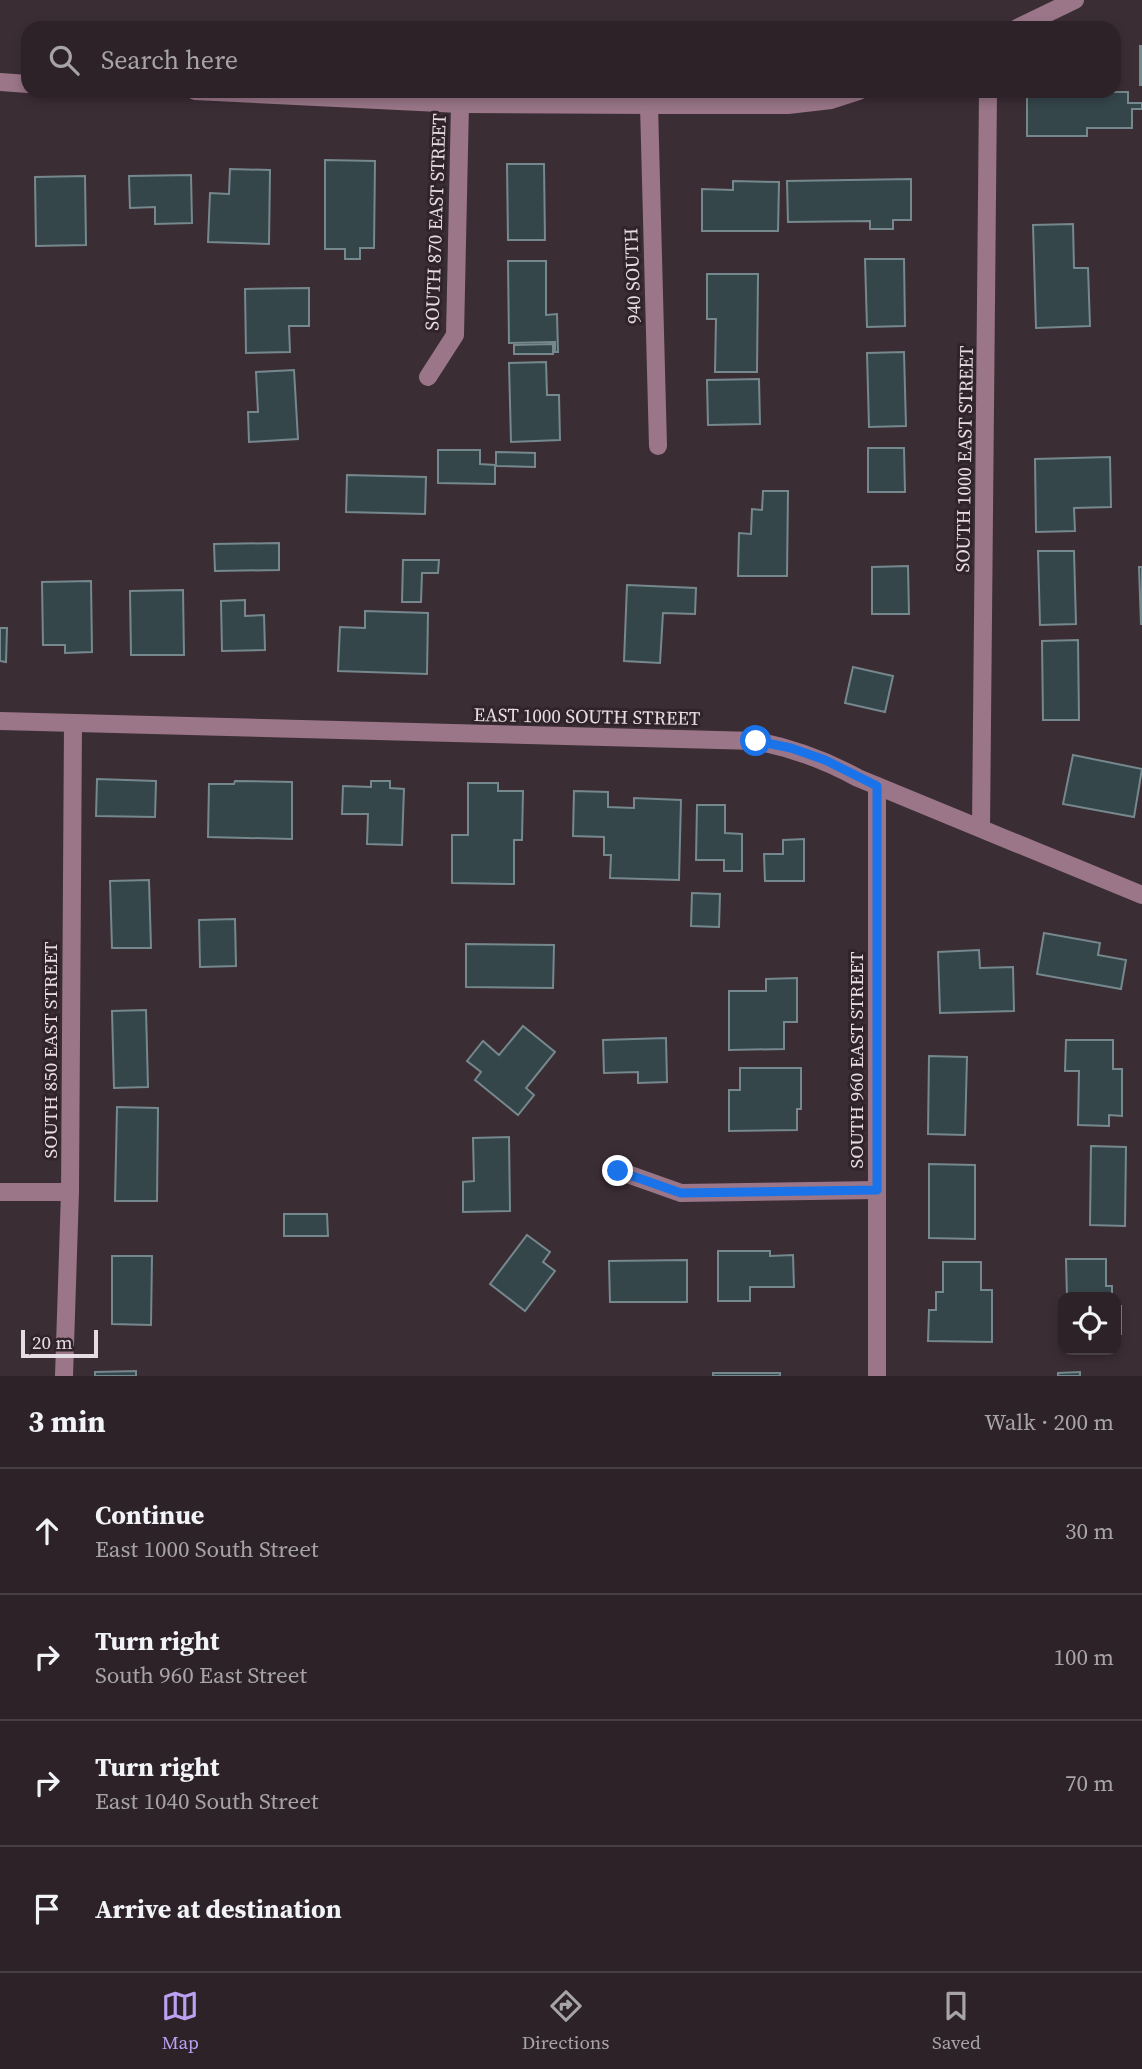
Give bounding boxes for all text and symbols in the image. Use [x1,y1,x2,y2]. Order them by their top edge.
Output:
search box [21,21,1121,98]
icon: search [45,41,83,79]
text: Search here [101,42,238,78]
street label: SOUTH 870 EAST STREET [418,113,452,331]
street label: 940 SOUTH [617,228,647,324]
street label: SOUTH 1000 EAST STREET [949,345,979,573]
street label: EAST 1000 SOUTH STREET [473,701,701,731]
route start [740,725,771,756]
street label: SOUTH 850 EAST STREET [37,941,63,1159]
street label: SOUTH 960 EAST STREET [843,951,869,1169]
route end [602,1155,633,1186]
map controls [1058,1292,1121,1355]
button: locate [1058,1292,1121,1355]
scale bar [21,1327,98,1359]
text: 20 m [32,1329,73,1355]
text: 3 min [28,1401,106,1442]
text: Walk · 200 m [984,1406,1114,1438]
text: Continue [95,1497,204,1533]
icon: ahead [28,1512,66,1550]
text: 30 m [1065,1515,1114,1547]
text: East 1000 South Street [95,1533,318,1565]
text: Turn right [95,1623,219,1659]
icon: right [28,1638,66,1676]
text: 100 m [1053,1641,1114,1673]
text: South 960 East Street [95,1659,307,1691]
text: Turn right [95,1749,219,1785]
icon: right [28,1764,66,1802]
text: 70 m [1065,1767,1114,1799]
text: East 1040 South Street [95,1785,318,1817]
icon: arrive [28,1890,66,1928]
text: Arrive at destination [95,1891,342,1927]
tab: Map [161,1987,199,2055]
tab: Directions [522,1987,610,2055]
tab: Saved [932,1987,981,2055]

